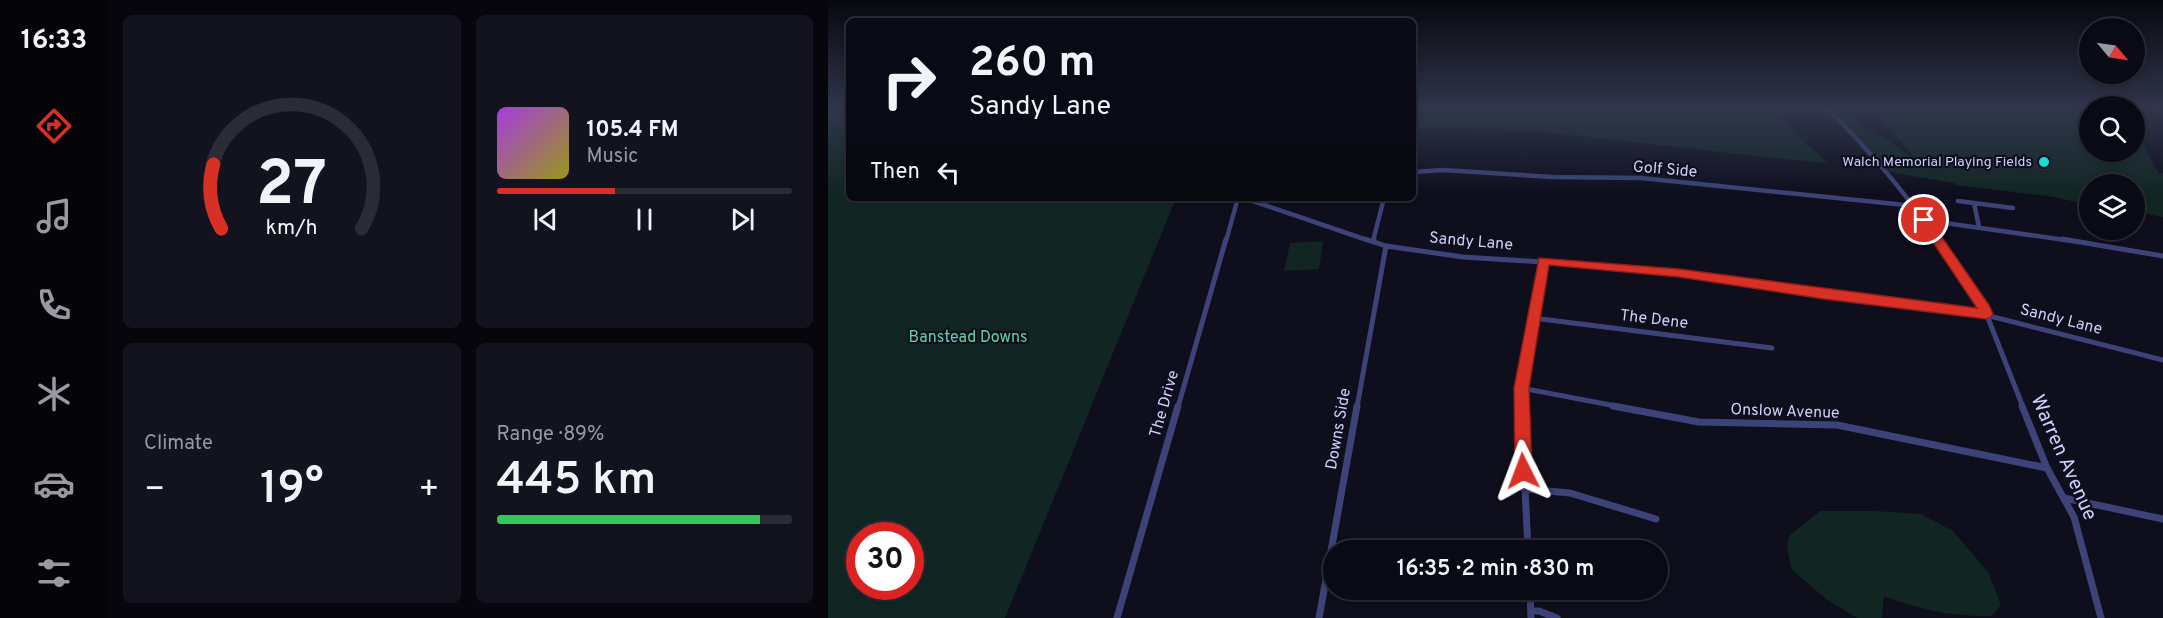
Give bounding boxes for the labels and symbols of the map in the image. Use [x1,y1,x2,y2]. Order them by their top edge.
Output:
north arrow [2079,18,2145,84]
place label: Walch Memorial Playing Fields [1842,154,2032,171]
marker: Walch Memorial Playing Fields [2037,155,2051,169]
street label: Golf Side [1632,157,1698,183]
pin [1898,194,1949,245]
street label: Sandy Lane [1428,228,1514,256]
street label: Sandy Lane [2018,300,2104,340]
street label: The Dene [1619,306,1689,334]
park label: Banstead Downs [909,328,1027,348]
street label: The Drive [1146,368,1184,440]
street label: Downs Side [1322,387,1356,471]
street label: Warren Avenue [2024,391,2102,525]
street label: Onslow Avenue [1730,400,1840,424]
position arrow [1491,439,1555,503]
speed limit sign: 30 [846,522,924,600]

